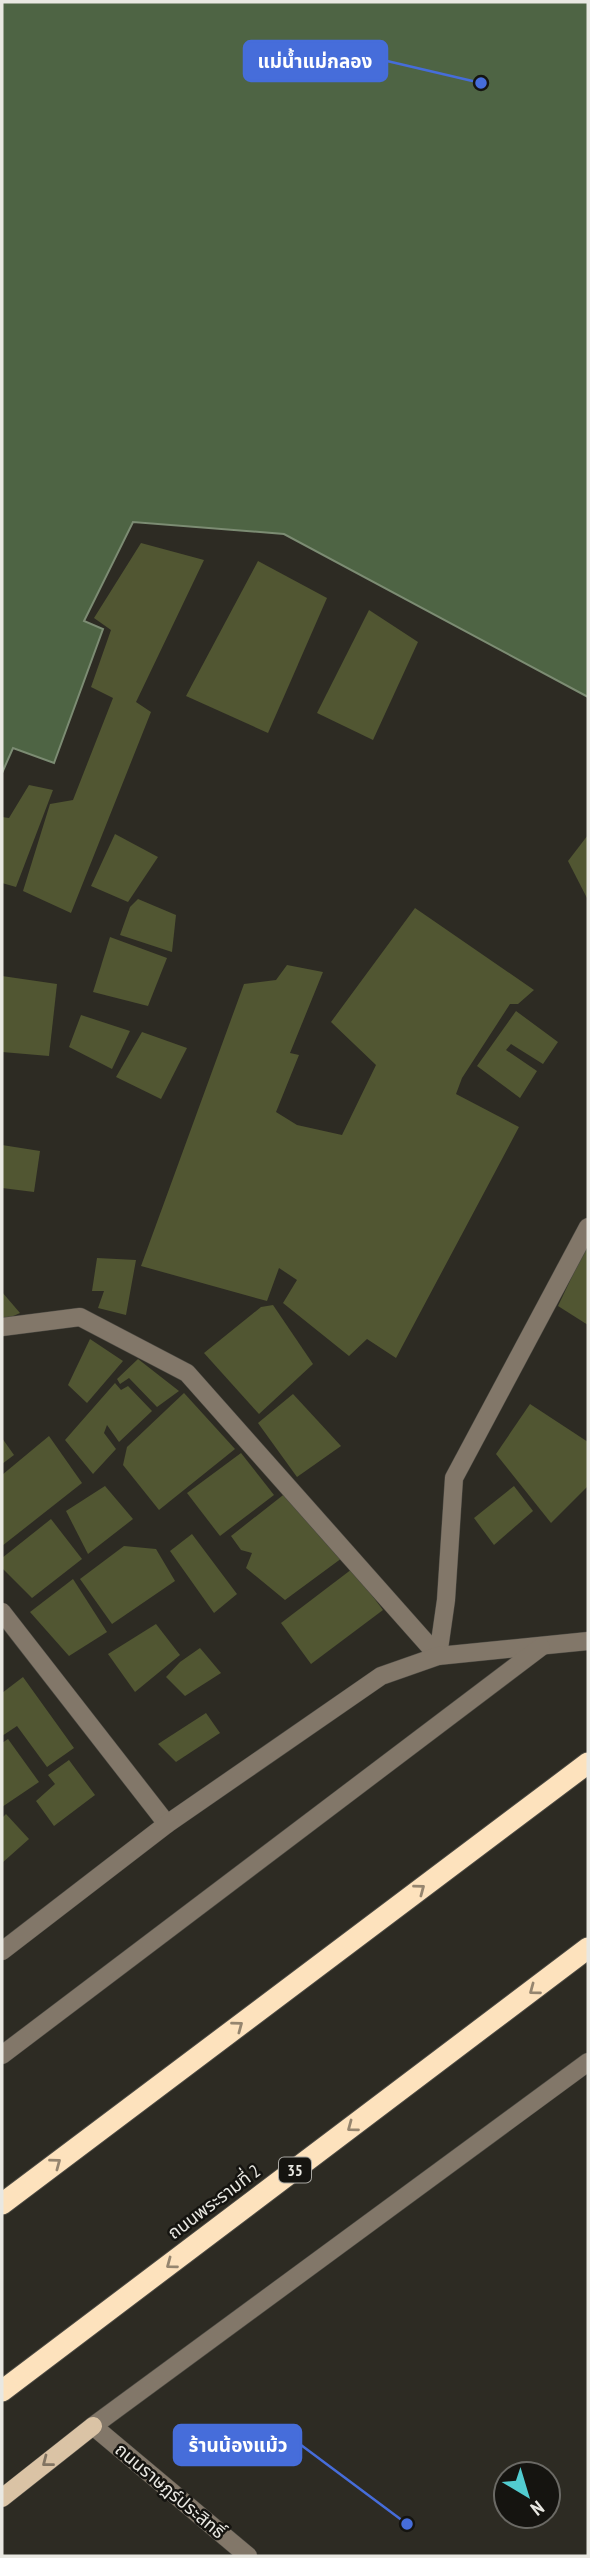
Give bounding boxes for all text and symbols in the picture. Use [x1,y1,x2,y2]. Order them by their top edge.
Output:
callout: แม่น้ำแม่กลอง [244,41,387,81]
text: แม่น้ำแม่กลอง [258,48,373,73]
one-way arrow [412,1885,425,1898]
one-way arrow [529,1981,542,1994]
one-way arrow [230,2022,243,2034]
one-way arrow [347,2118,360,2131]
one-way arrow [48,2158,61,2171]
street label: ถนนพระรามที่ 2 [162,2158,265,2244]
road number: 35 [279,2158,311,2182]
one-way arrow [166,2255,178,2268]
callout: ร้านน้องแม้ว [174,2425,301,2465]
text: ร้านน้องแม้ว [188,2433,288,2457]
street label: ถนนราษฎร์ประสิทธิ์ [110,2438,230,2544]
one-way arrow [43,2453,55,2466]
north arrow [492,2460,562,2530]
text: N [526,2496,549,2521]

